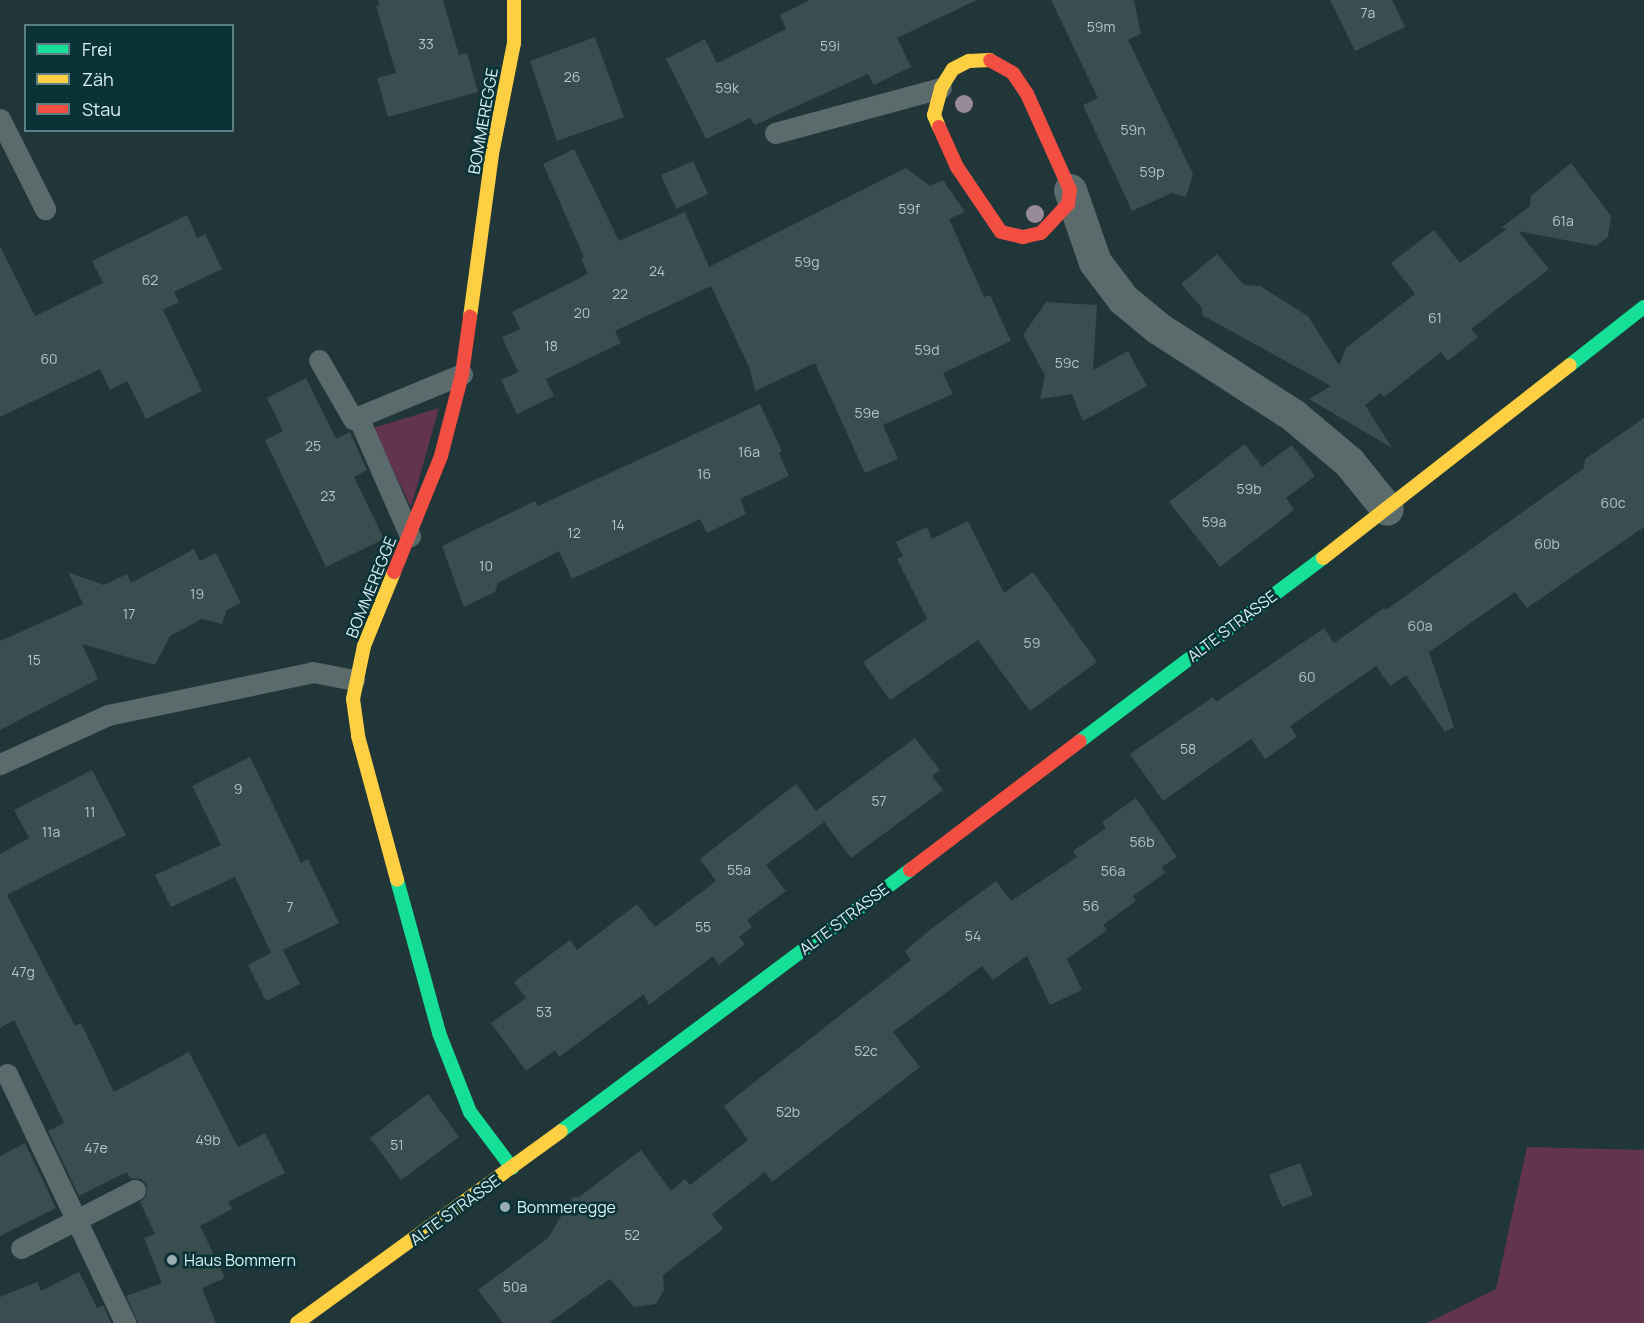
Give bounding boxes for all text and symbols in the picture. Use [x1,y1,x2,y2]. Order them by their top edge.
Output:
house number: 7a [1361,5,1375,21]
house number: 59m [1087,19,1115,35]
legend [24,24,234,132]
house number: 33 [418,36,434,52]
text: Frei [82,37,112,61]
house number: 59i [820,38,840,54]
street label: BOMMEREGGE [464,66,502,176]
text: Zäh [82,67,114,91]
house number: 26 [564,69,580,85]
house number: 59k [715,80,739,96]
text: Stau [82,97,121,121]
house number: 59n [1120,122,1146,138]
house number: 59p [1139,164,1165,180]
house number: 59f [898,201,920,217]
house number: 61a [1552,213,1574,229]
house number: 59g [794,254,820,270]
house number: 24 [649,263,665,279]
house number: 62 [142,272,158,288]
house number: 22 [612,286,628,302]
house number: 20 [574,305,590,321]
house number: 61 [1428,310,1442,326]
house number: 18 [544,338,558,354]
house number: 59d [914,342,940,358]
house number: 60 [40,351,58,367]
house number: 59c [1055,355,1079,371]
house number: 59e [855,405,879,421]
house number: 25 [305,438,321,454]
house number: 16a [738,444,760,460]
house number: 16 [697,466,711,482]
house number: 59b [1236,481,1262,497]
house number: 23 [320,488,336,504]
house number: 60c [1601,495,1625,511]
house number: 59a [1202,514,1226,530]
house number: 14 [611,517,625,533]
house number: 12 [567,525,581,541]
street label: BOMMEREGGE [342,533,400,641]
house number: 60b [1534,536,1560,552]
house number: 10 [479,558,493,574]
house number: 19 [190,586,204,602]
street label: ALTE STRASSE [1184,586,1280,666]
house number: 17 [123,606,135,622]
house number: 60a [1407,618,1433,634]
house number: 59 [1024,635,1040,651]
house number: 15 [27,652,41,668]
house number: 60 [1298,669,1316,685]
house number: 58 [1180,741,1196,757]
house number: 9 [234,781,242,797]
house number: 57 [871,793,887,809]
house number: 11 [85,804,95,820]
house number: 11a [42,824,60,840]
house number: 56b [1129,834,1155,850]
house number: 55a [727,862,751,878]
house number: 56a [1101,863,1125,879]
street label: ALTE STRASSE [796,879,892,959]
house number: 56 [1083,898,1099,914]
house number: 7 [286,899,294,915]
house number: 55 [695,919,711,935]
house number: 54 [965,928,981,944]
house number: 47g [11,964,35,980]
house number: 53 [536,1004,552,1020]
house number: 52c [854,1043,878,1059]
house number: 52b [776,1104,800,1120]
house number: 49b [195,1132,221,1148]
house number: 51 [390,1137,404,1153]
house number: 47e [84,1140,108,1156]
street label: ALTE STRASSE [406,1171,504,1249]
place label: Bommeregge [517,1197,616,1217]
marker: Bommeregge [498,1200,512,1214]
house number: 52 [624,1227,640,1243]
place label: Haus Bommern [184,1250,296,1270]
marker: Haus Bommern [165,1253,179,1267]
house number: 50a [503,1279,527,1295]

